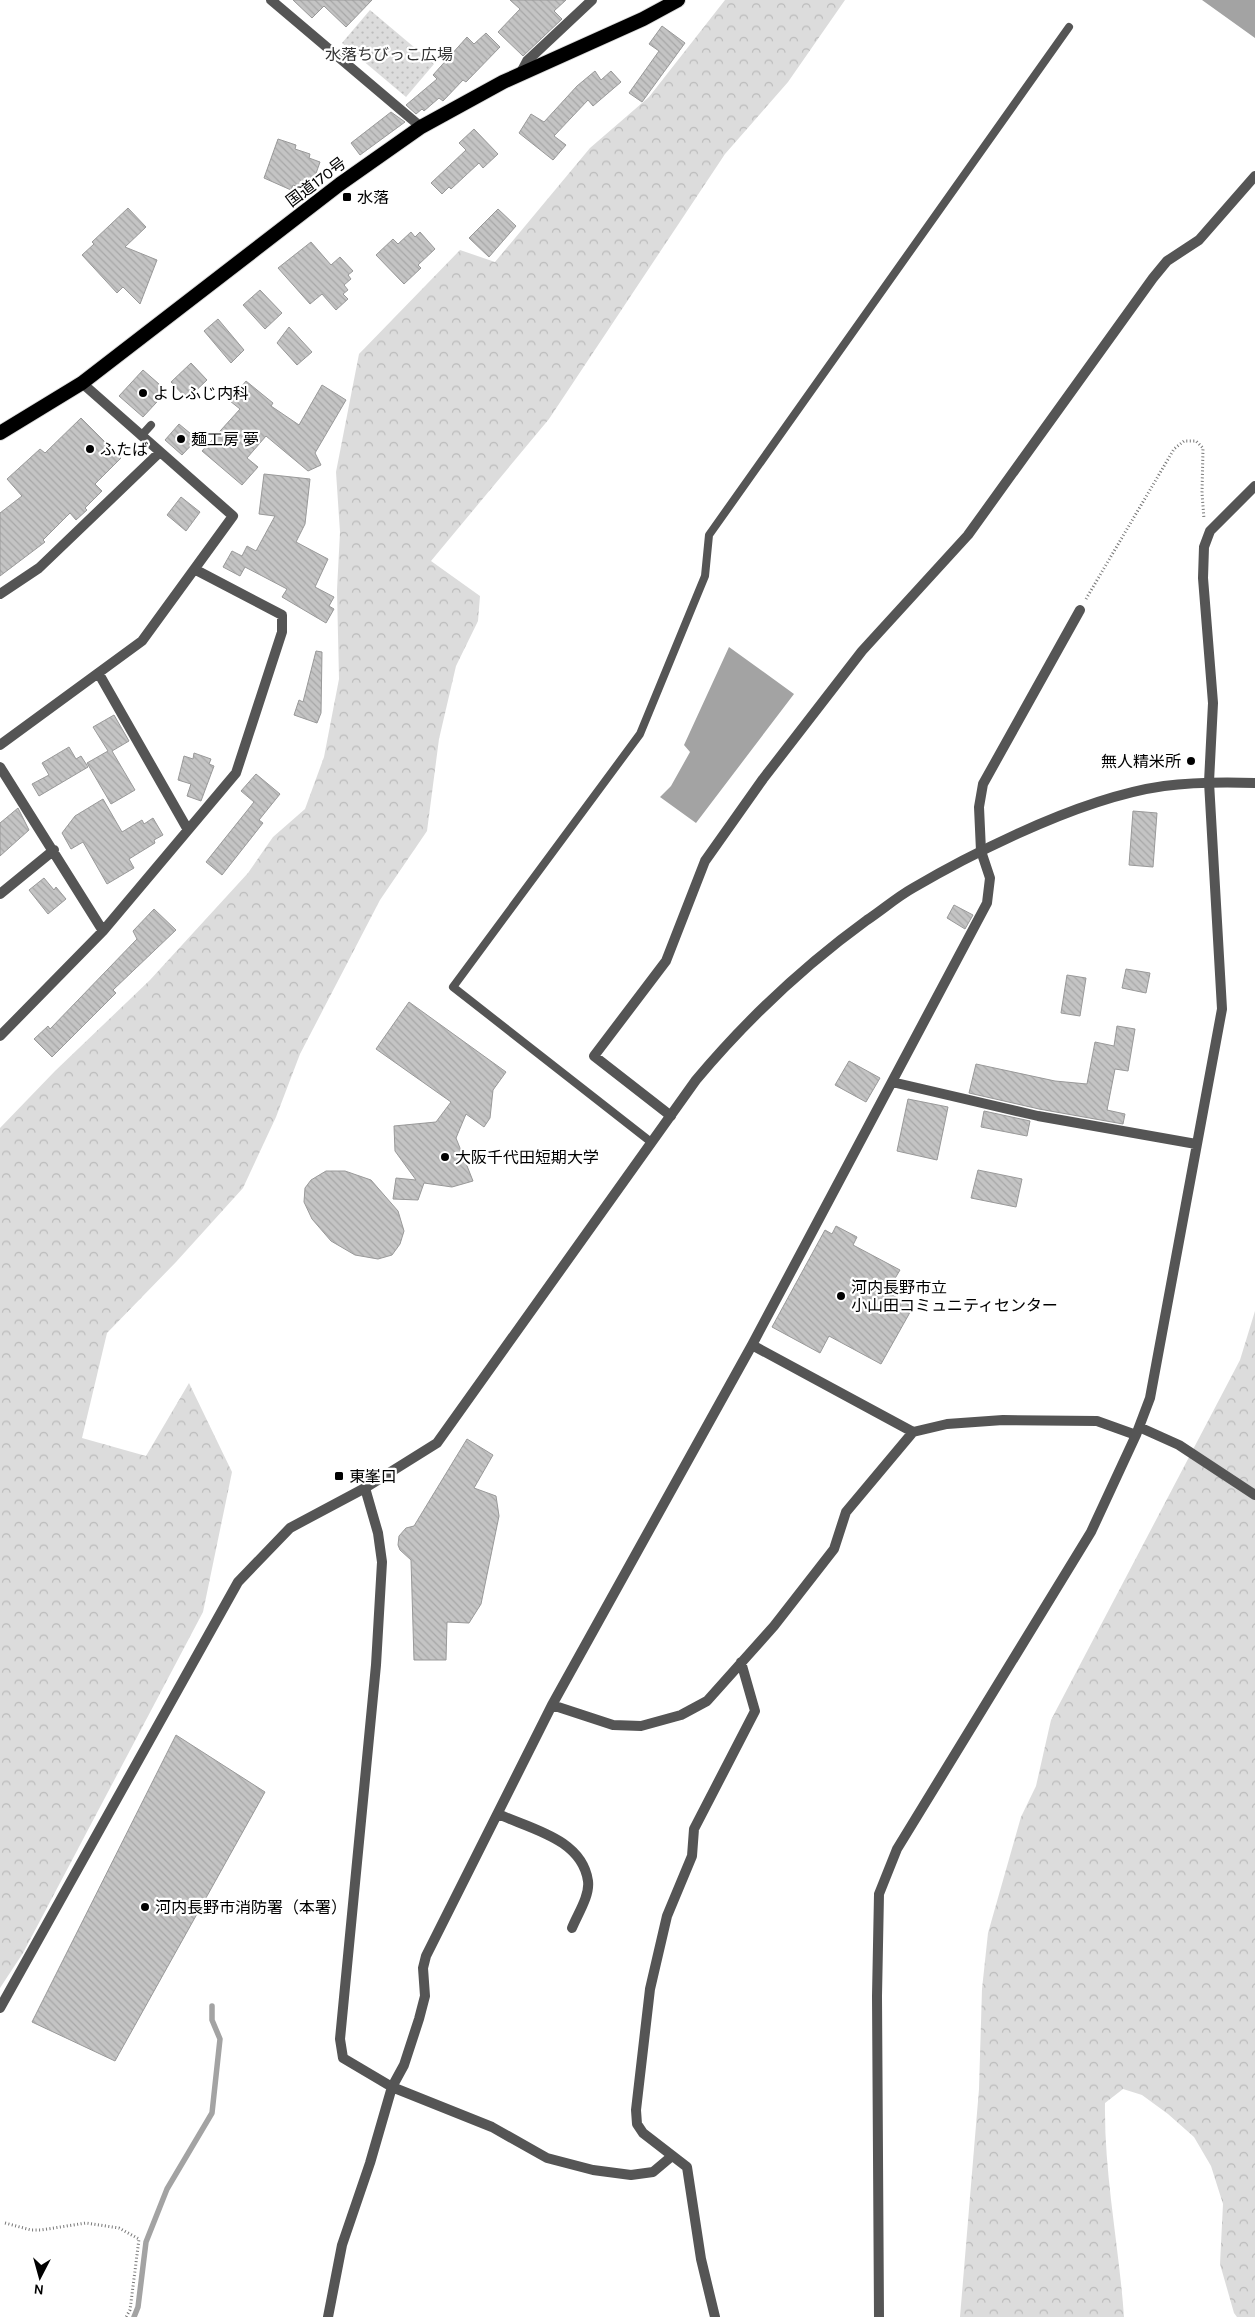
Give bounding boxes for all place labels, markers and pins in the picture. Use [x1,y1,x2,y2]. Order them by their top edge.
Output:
place label: 水落 [357,188,389,207]
marker: 水落 [341,191,353,203]
place label: よしふじ内科 [153,384,249,403]
marker: よしふじ内科 [137,387,149,399]
place label: 麺工房 夢 [191,430,259,449]
marker: 麺工房 夢 [175,433,187,445]
place label: ふたば [100,440,148,459]
marker: ふたば [84,443,96,455]
place label: 無人精米所 [1101,752,1181,771]
marker: 無人精米所 [1185,755,1197,767]
place label: 大阪千代田短期大学 [455,1148,599,1167]
marker: 大阪千代田短期大学 [439,1151,451,1163]
place label: 河内長野市立 小山田コミュニティセンター [851,1278,1058,1315]
marker: 河内長野市立 小山田コミュニティセンター [835,1290,847,1302]
place label: 東峯口 [349,1467,397,1486]
marker: 東峯口 [333,1470,345,1482]
place label: 河内長野市消防署（本署） [155,1898,347,1917]
marker: 河内長野市消防署（本署） [139,1901,151,1913]

